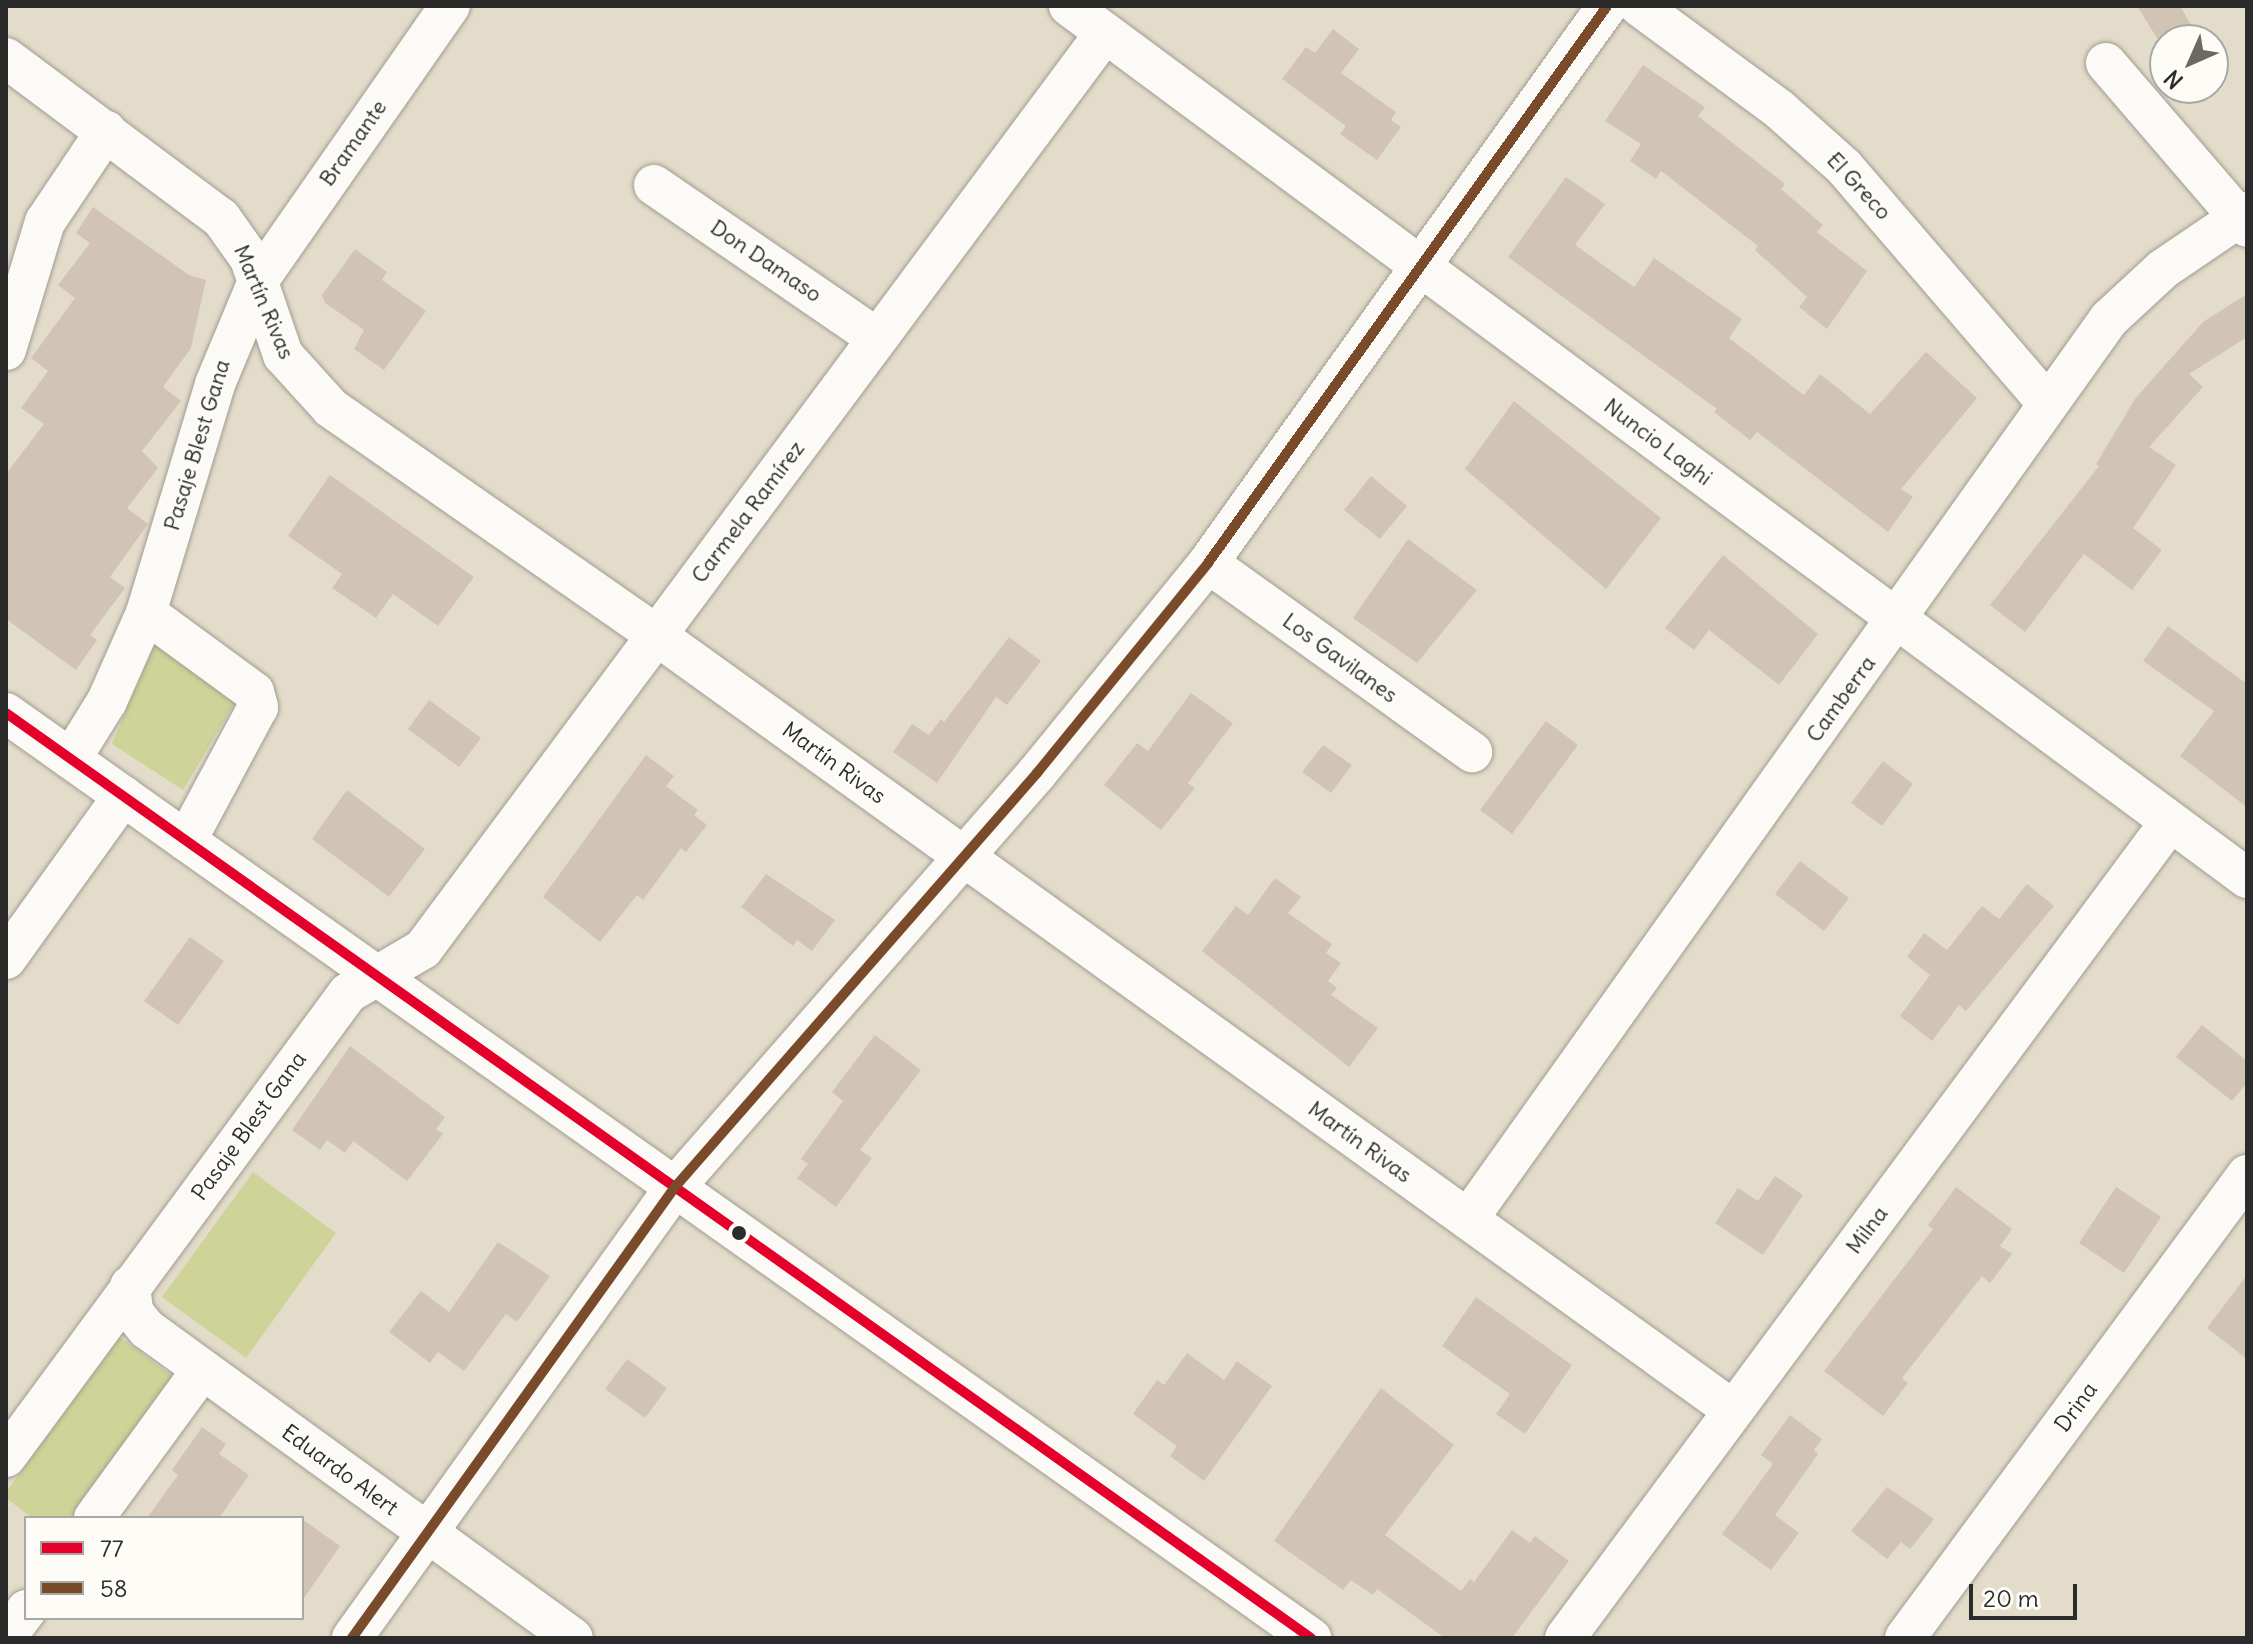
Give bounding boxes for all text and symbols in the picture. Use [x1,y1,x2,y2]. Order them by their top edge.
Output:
north arrow [2149,24,2229,104]
text: N [2158,64,2189,95]
street label: Bramante [314,95,392,191]
street label: El Greco [1821,147,1897,225]
street label: Don Damaso [705,214,827,308]
street label: Martín Rivas [228,241,300,363]
street label: Pasaje Blest Gana [158,356,236,534]
street label: Nuncio Laghi [1599,393,1717,491]
street label: Carmela Ramírez [686,436,810,588]
street label: Los Gavilanes [1277,608,1403,708]
street label: Camberra [1801,651,1881,747]
street label: Martín Rivas [777,717,891,809]
street label: Pasaje Blest Gana [186,1046,312,1206]
street label: Martín Rivas [1303,1096,1417,1188]
street label: Milna [1841,1201,1893,1259]
unlabelled marker [731,1225,747,1241]
street label: Drina [2049,1377,2103,1437]
street label: Eduardo Alert [277,1419,403,1521]
legend [24,1516,304,1620]
text: 77 [100,1533,124,1563]
scale bar [1973,1568,2081,1618]
text: 58 [100,1573,128,1603]
text: 20 m [1983,1583,2039,1613]

